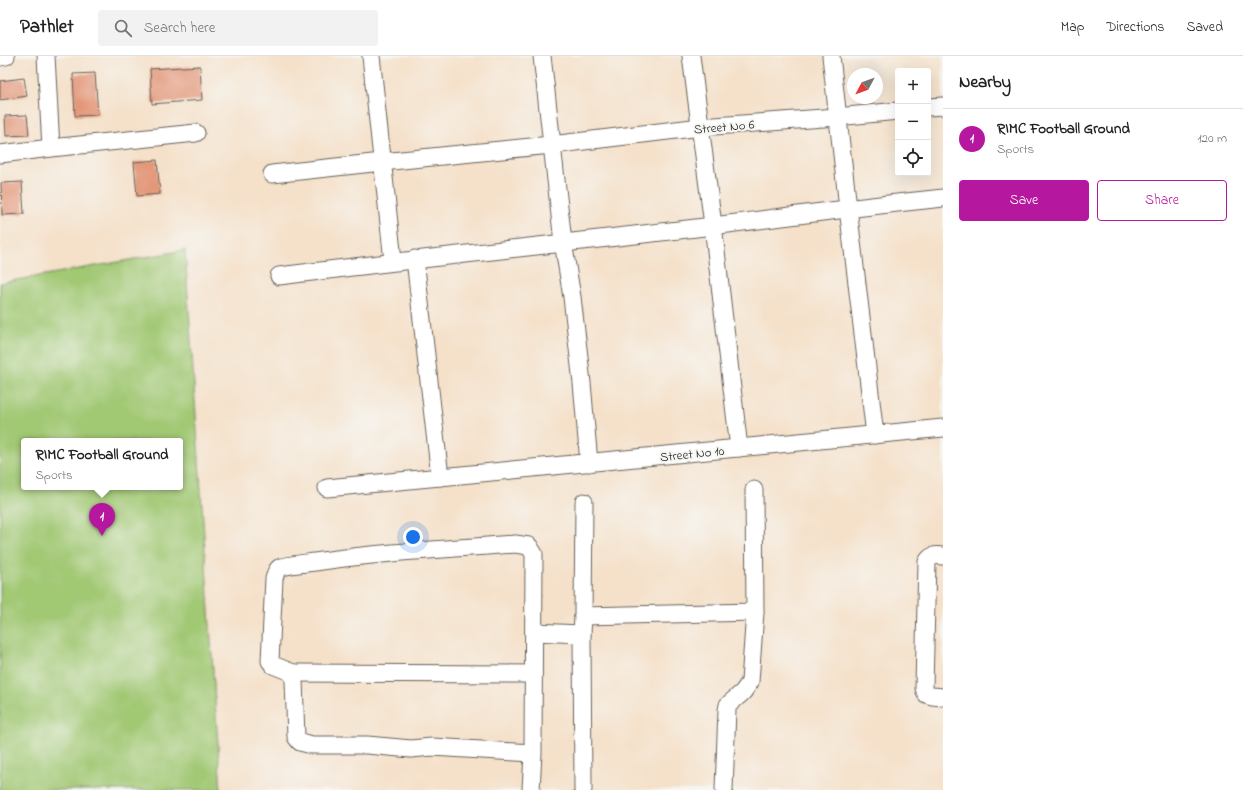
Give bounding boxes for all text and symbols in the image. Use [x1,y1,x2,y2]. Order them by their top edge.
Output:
search box [98,10,378,46]
text: Pathlet [20,14,74,41]
icon: search [112,17,134,39]
text: Search here [144,17,215,39]
text: Map [1061,17,1084,38]
text: Directions [1106,17,1164,38]
text: Saved [1186,17,1223,38]
north arrow [847,68,883,104]
map controls [895,68,931,176]
button: + [895,68,931,104]
text: Nearby [959,70,1011,95]
button: − [895,104,931,140]
street label: Street No 6 [693,115,755,140]
text: RIMC Football Ground [997,118,1130,140]
text: 1 [970,129,974,148]
text: 120 m [1197,129,1227,148]
button: locate [895,140,931,176]
text: Sports [997,140,1034,159]
button: Save [959,180,1089,221]
button: Share [1097,180,1227,221]
popup [21,438,183,490]
street label: Street No 10 [659,442,726,467]
text: RIMC Football Ground [36,444,168,466]
text: Sports [36,466,73,485]
pin: 1 [89,503,115,536]
your location [403,527,423,547]

